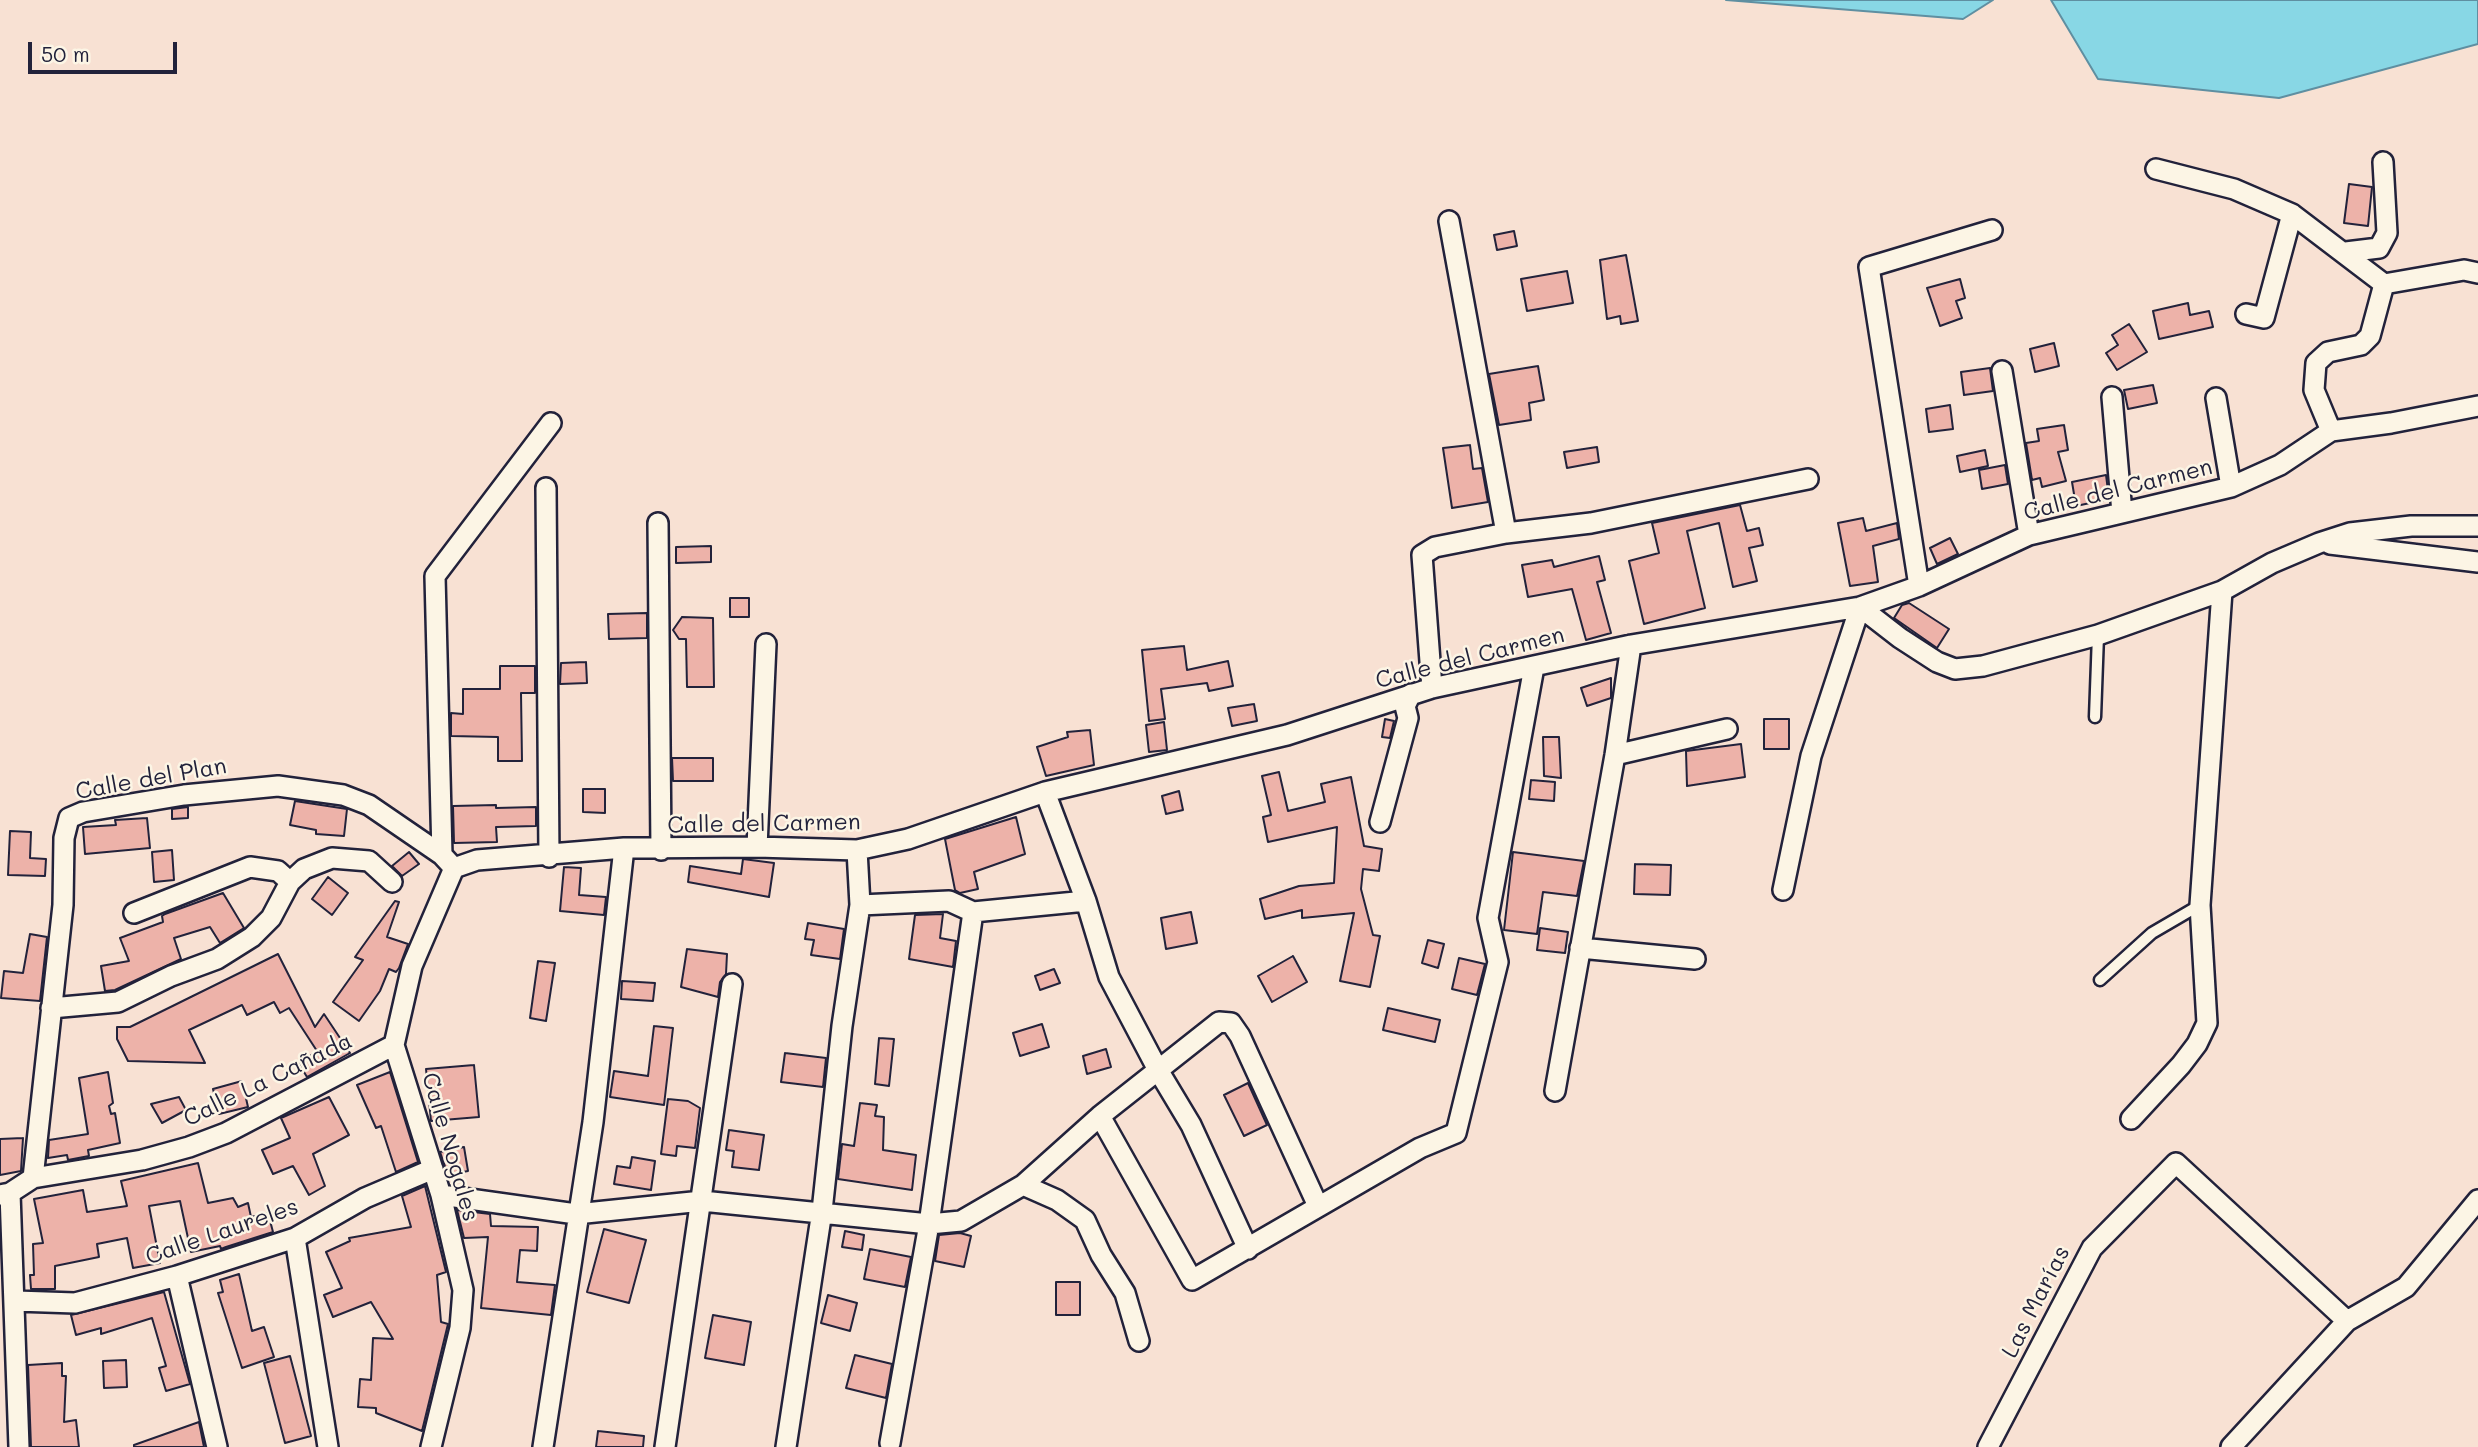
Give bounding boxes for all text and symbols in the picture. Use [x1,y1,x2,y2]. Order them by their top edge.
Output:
scale bar [32,28,180,72]
text: 50 m [41,40,90,67]
street label: Calle del Carmen [2021,453,2215,527]
street label: Calle del Carmen [1373,621,1567,695]
street label: Calle del Plan [73,752,229,806]
street label: Calle del Carmen [667,809,861,839]
street label: Calle La Cañada [179,1027,357,1133]
street label: Calle Nogales [416,1069,484,1225]
street label: Calle Laureles [142,1193,302,1271]
street label: Las Marías [1996,1241,2076,1363]

